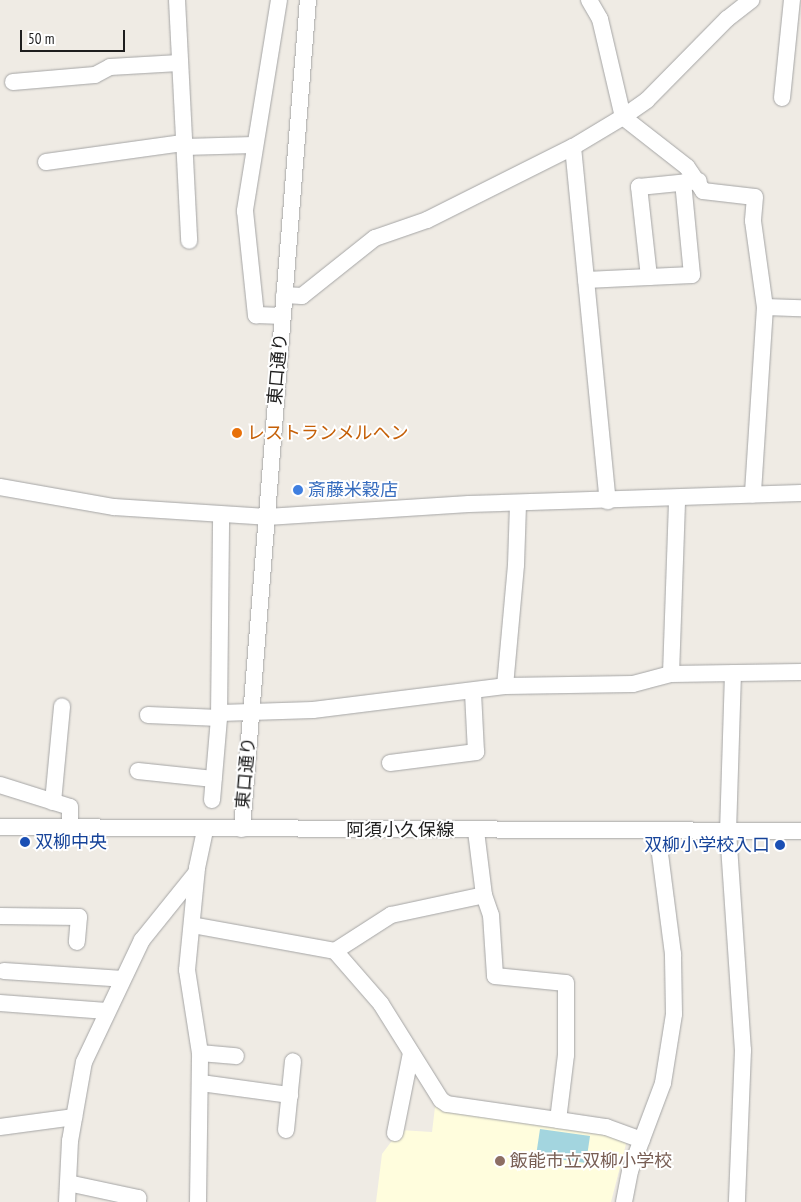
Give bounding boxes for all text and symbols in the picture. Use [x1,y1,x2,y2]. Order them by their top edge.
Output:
scale bar [22,20,128,52]
text: 50 m [28,29,54,48]
street label: 東口通り [264,332,292,406]
place label: レストランメルヘン [247,422,409,444]
marker: レストランメルヘン [231,427,243,439]
place label: 斎藤米穀店 [308,479,398,501]
marker: 斎藤米穀店 [292,484,304,496]
street label: 東口通り [232,736,260,810]
street label: 阿須小久保線 [346,819,454,841]
place label: 双柳中央 [35,831,107,853]
place label: 双柳小学校入口 [644,834,770,856]
marker: 双柳中央 [19,836,31,848]
marker: 双柳小学校入口 [774,839,786,851]
place label: 飯能市立双柳小学校 [510,1150,672,1172]
marker: 飯能市立双柳小学校 [494,1155,506,1167]

